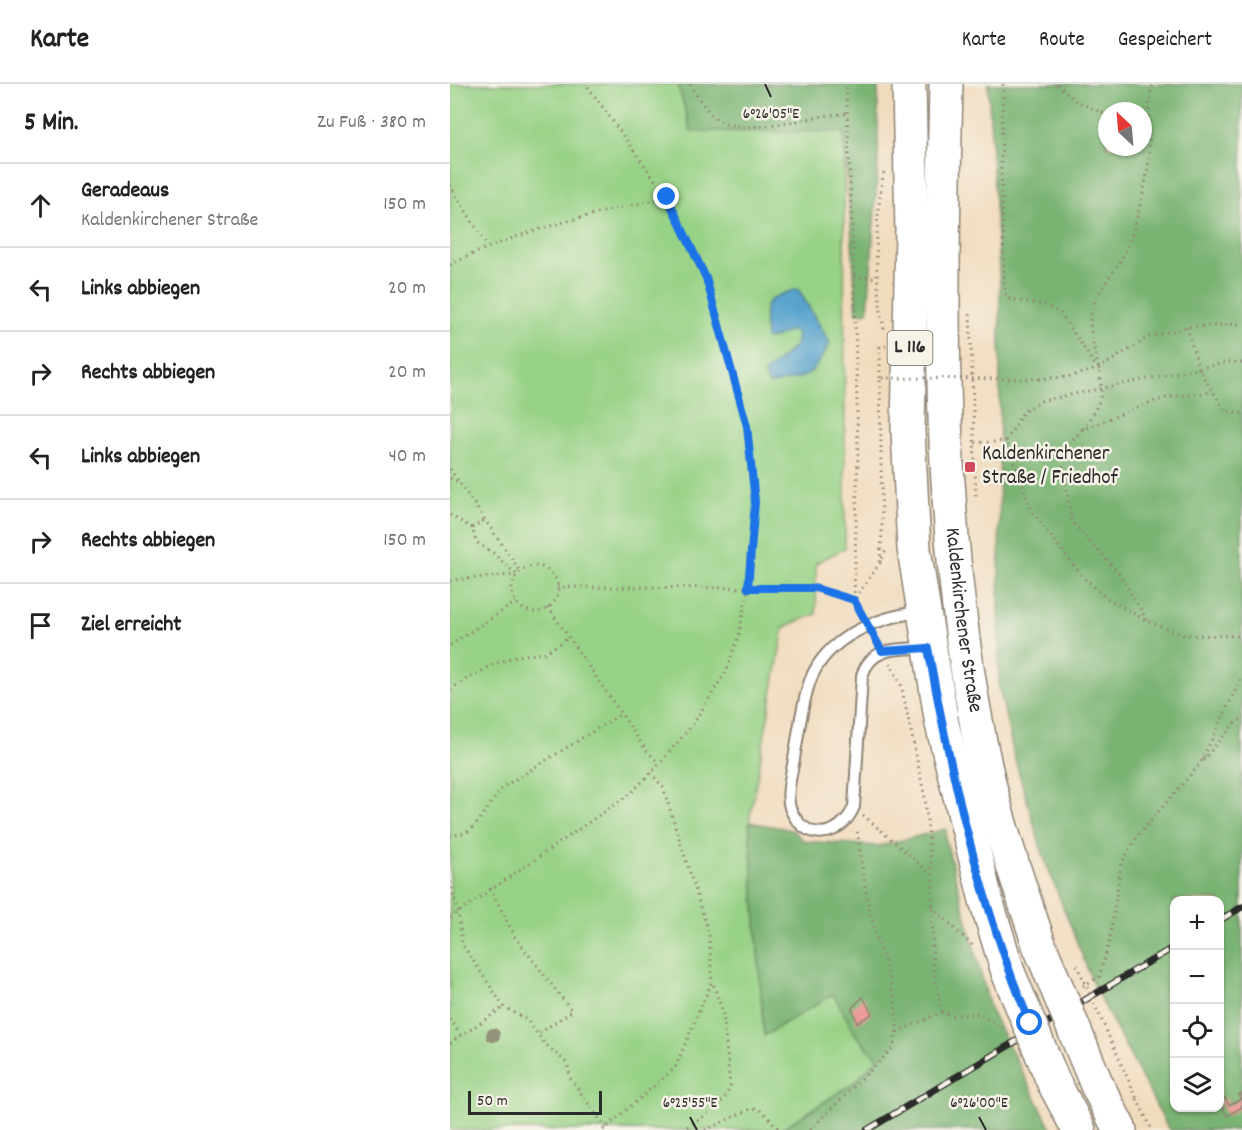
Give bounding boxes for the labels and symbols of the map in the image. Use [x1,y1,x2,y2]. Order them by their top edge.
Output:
north arrow [1098,102,1152,156]
text: 6°26'05"E [743,104,799,126]
route end [653,183,679,209]
road number: L 116 [888,331,932,365]
place label: Kaldenkirchener Straße / Friedhof [982,440,1119,494]
marker: Kaldenkirchener Straße / Friedhof [963,460,977,474]
street label: Kaldenkirchener Straße [936,526,989,715]
route start [1016,1009,1042,1035]
scale bar [468,1088,602,1116]
text: 6°25'55"E [663,1093,718,1115]
text: 6°26'00"E [950,1093,1008,1115]

